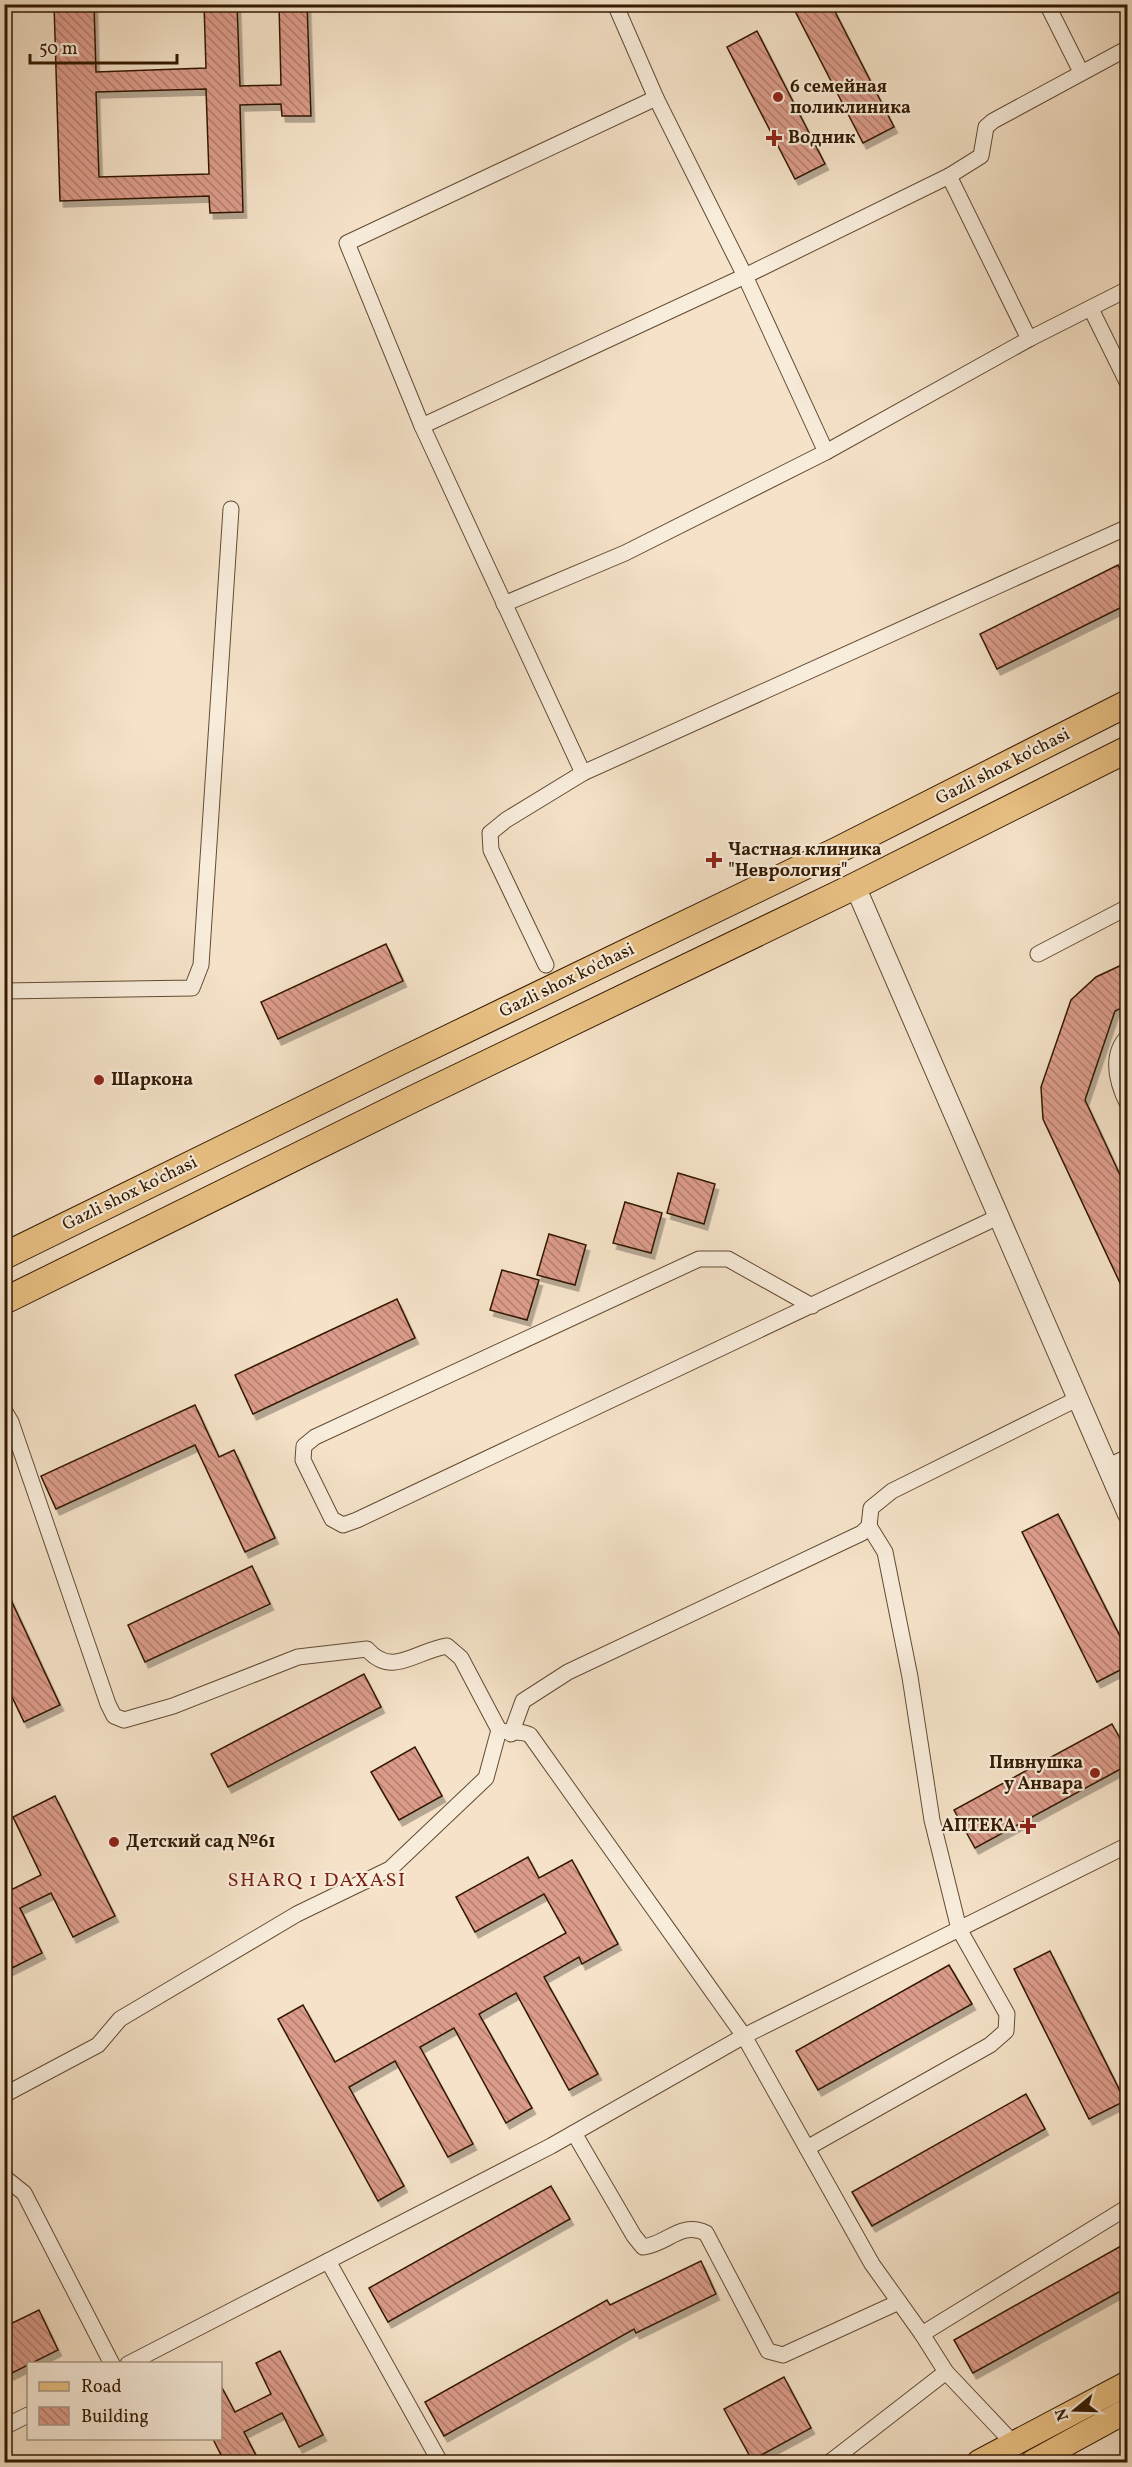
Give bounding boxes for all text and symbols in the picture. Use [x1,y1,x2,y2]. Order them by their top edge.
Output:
scale bar [30,27,177,65]
text: 50 m [39,37,78,62]
place label: 6 семейная поликлиника [790,75,911,121]
marker: 6 семейная поликлиника [771,90,785,104]
place label: Водник [788,126,856,151]
marker: Водник [765,129,783,147]
street label: Gazli shox ko'chasi [932,722,1074,812]
place label: Частная клиника "Неврология" [728,838,882,884]
marker: Частная клиника "Неврология" [705,851,723,869]
street label: Gazli shox ko'chasi [495,937,639,1025]
place label: Шаркона [111,1068,193,1093]
marker: Шаркона [92,1073,106,1087]
street label: Gazli shox ko'chasi [58,1150,202,1238]
place label: Пивнушка у Анвара [989,1751,1083,1797]
marker: Пивнушка у Анвара [1088,1766,1102,1780]
place label: АПТЕКА [941,1814,1016,1839]
marker: АПТЕКА [1021,1819,1035,1833]
place label: Детский сад №61 [126,1830,276,1855]
marker: Детский сад №61 [107,1835,121,1849]
district label: SHARQ 1 DAXASI [227,1867,407,1895]
legend [27,2362,222,2440]
text: Road [81,2375,122,2400]
north arrow [1045,2380,1105,2440]
text: Building [81,2405,149,2430]
text: N [1050,2405,1075,2423]

